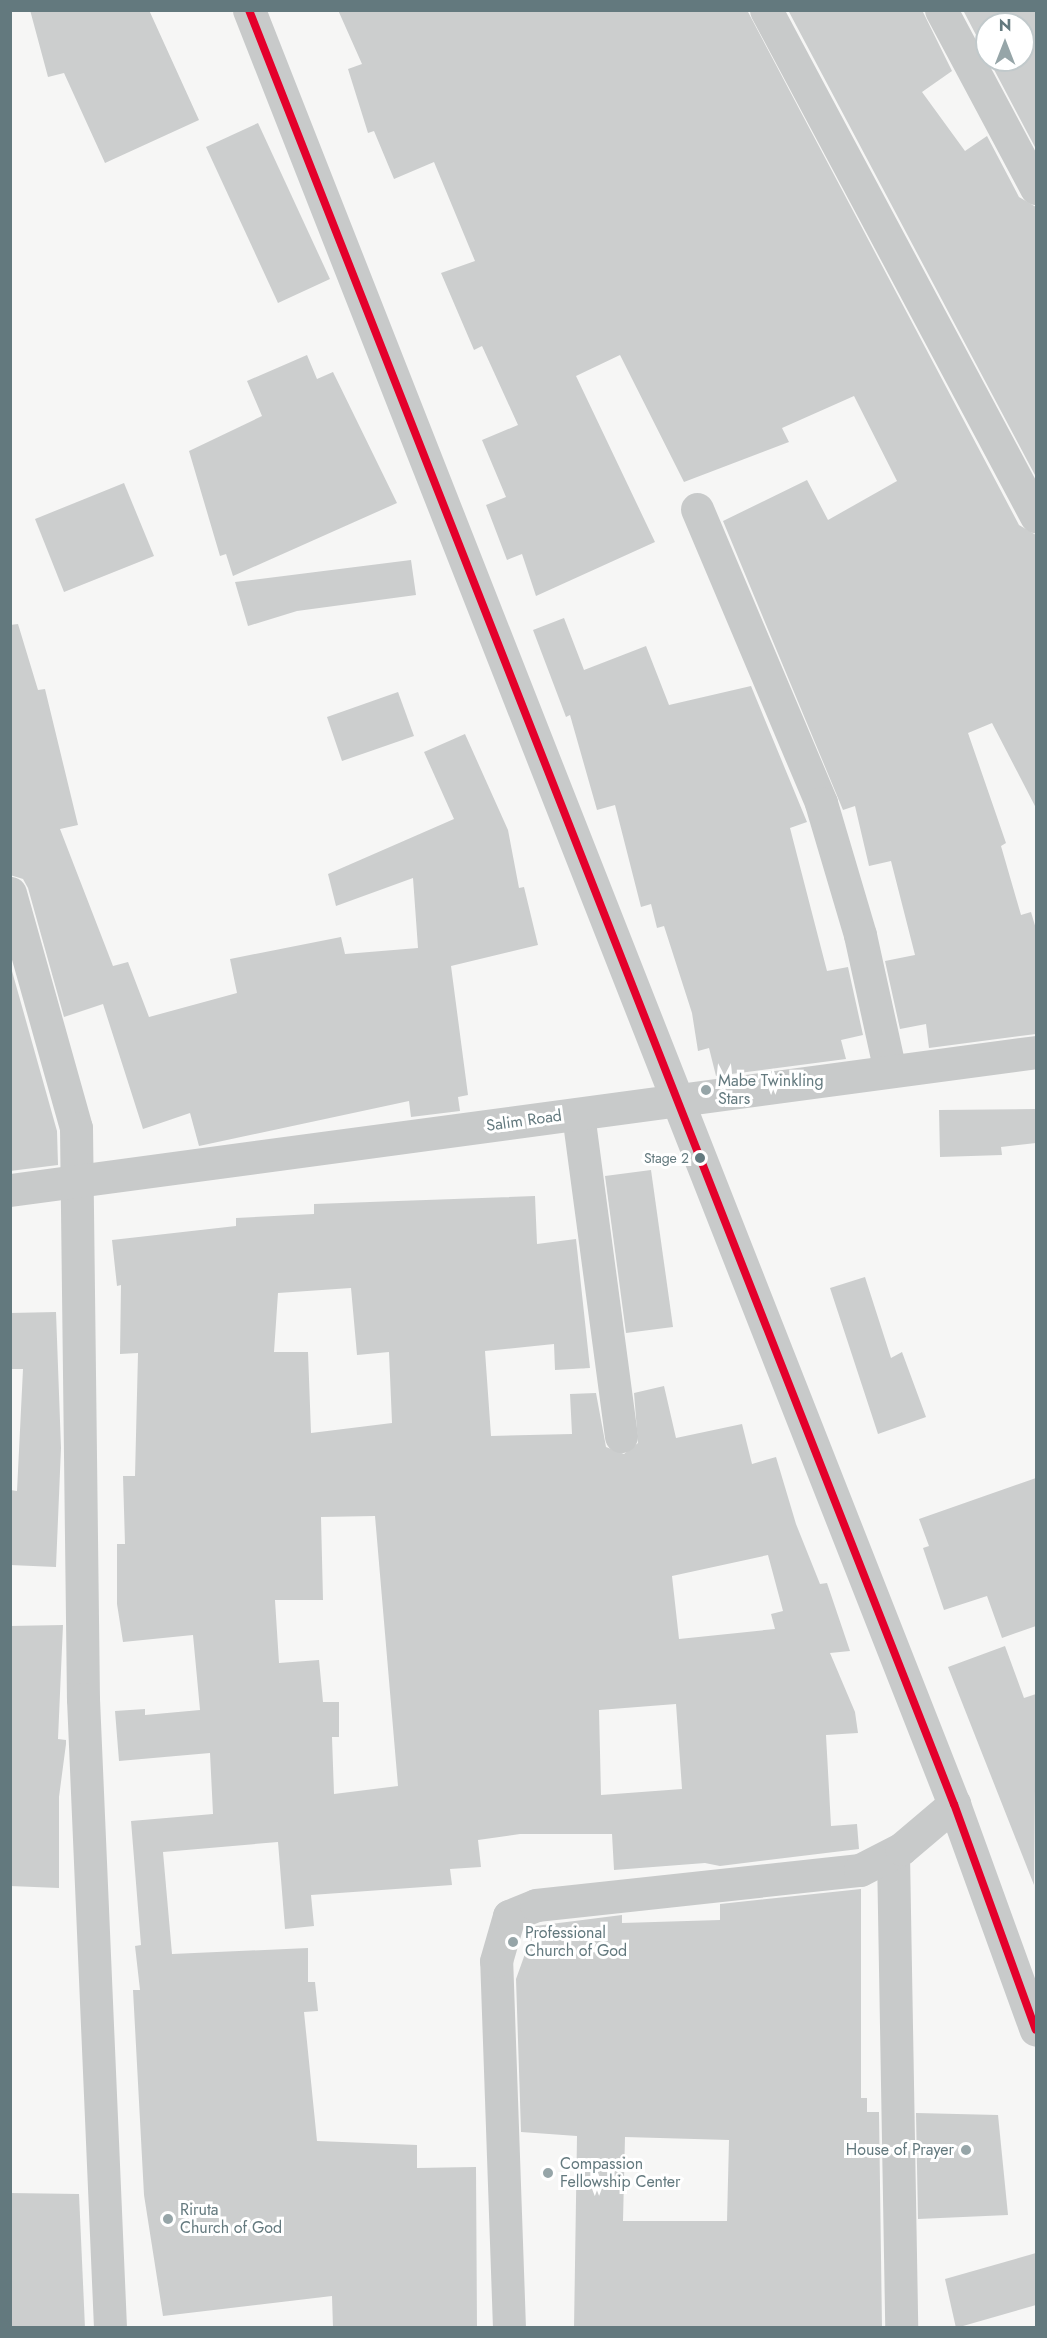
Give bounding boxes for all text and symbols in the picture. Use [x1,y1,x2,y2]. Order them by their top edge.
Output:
north arrow [975,12,1035,72]
text: N [999,14,1011,37]
place label: Mabe Twinkling Stars [718,1071,824,1109]
marker: Mabe Twinkling Stars [699,1083,713,1097]
street label: Salim Road [485,1106,563,1136]
place label: Stage 2 [644,1150,689,1166]
marker: Stage 2 [694,1152,706,1164]
place label: Professional Church of God [525,1923,627,1961]
marker: Professional Church of God [506,1935,520,1949]
place label: House of Prayer [846,2140,954,2160]
marker: House of Prayer [959,2143,973,2157]
place label: Compassion Fellowship Center [560,2154,681,2192]
marker: Compassion Fellowship Center [541,2166,555,2180]
place label: Riruta Church of God [180,2200,282,2238]
marker: Riruta Church of God [161,2212,175,2226]

